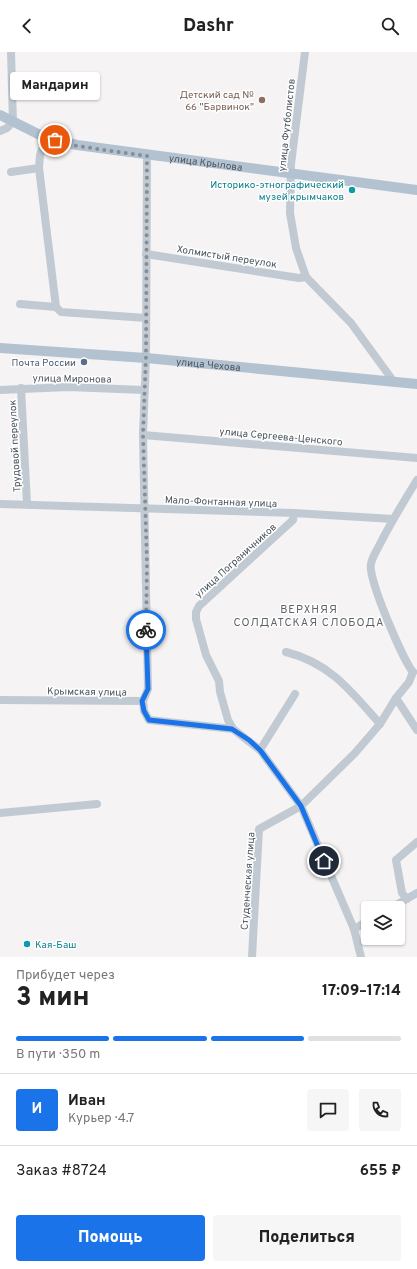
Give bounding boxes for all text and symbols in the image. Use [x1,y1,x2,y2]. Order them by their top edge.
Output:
icon: back [16,15,38,37]
text: Dashr [183,15,234,38]
icon: search [379,15,401,37]
callout: Мандарин [10,72,100,100]
text: Мандарин [22,78,88,94]
street label: улица Футболистов [276,78,299,172]
place label: Детский сад № 66 "Барвинок" [179,89,254,114]
marker: Детский сад № 66 "Барвинок" [257,95,267,105]
pin [38,123,72,157]
icon: bag [44,129,66,151]
street label: улица Крылова [168,152,243,175]
place label: Историко-этнографический музей крымчаков [210,179,344,204]
marker: Историко-этнографический музей крымчаков [347,185,357,195]
street label: Холмистый переулок [176,243,278,272]
street label: улица Чехова [175,356,241,375]
place label: Почта России [12,357,76,370]
marker: Почта России [79,357,89,367]
street label: улица Миронова [32,372,112,387]
street label: Трудовой переулок [7,399,24,492]
street label: улица Сергеева-Ценского [219,426,343,449]
street label: Мало-Фонтанная улица [165,494,277,511]
street label: улица Пограничников [192,521,280,601]
district label: ВЕРХНЯЯ СОЛДАТСКАЯ СЛОБОДА [234,603,384,630]
courier [126,610,166,650]
icon: bike [135,619,157,641]
street label: Крымская улица [47,685,127,700]
street label: Студенческая улица [239,832,258,931]
pin [307,844,341,878]
icon: home [313,850,335,872]
map controls [361,901,405,945]
button: layers [361,901,405,945]
marker: Кая-Баш [22,939,32,949]
place label: Кая-Баш [35,939,76,952]
text: Прибудет через [16,968,115,984]
text: 3 мин [16,982,90,1015]
text: 17:09–17:14 [322,982,401,1001]
text: В пути · 350 m [16,1047,100,1063]
button: chat [307,1089,349,1131]
button: phone [359,1089,401,1131]
text: Иван [68,1092,106,1111]
text: И [32,1100,42,1119]
text: Курьер · 4.7 [68,1111,134,1127]
text: Заказ #8724 [16,1162,107,1181]
text: 655 ₽ [360,1162,401,1181]
button: Помощь [16,1215,205,1261]
button: Поделиться [213,1215,401,1261]

